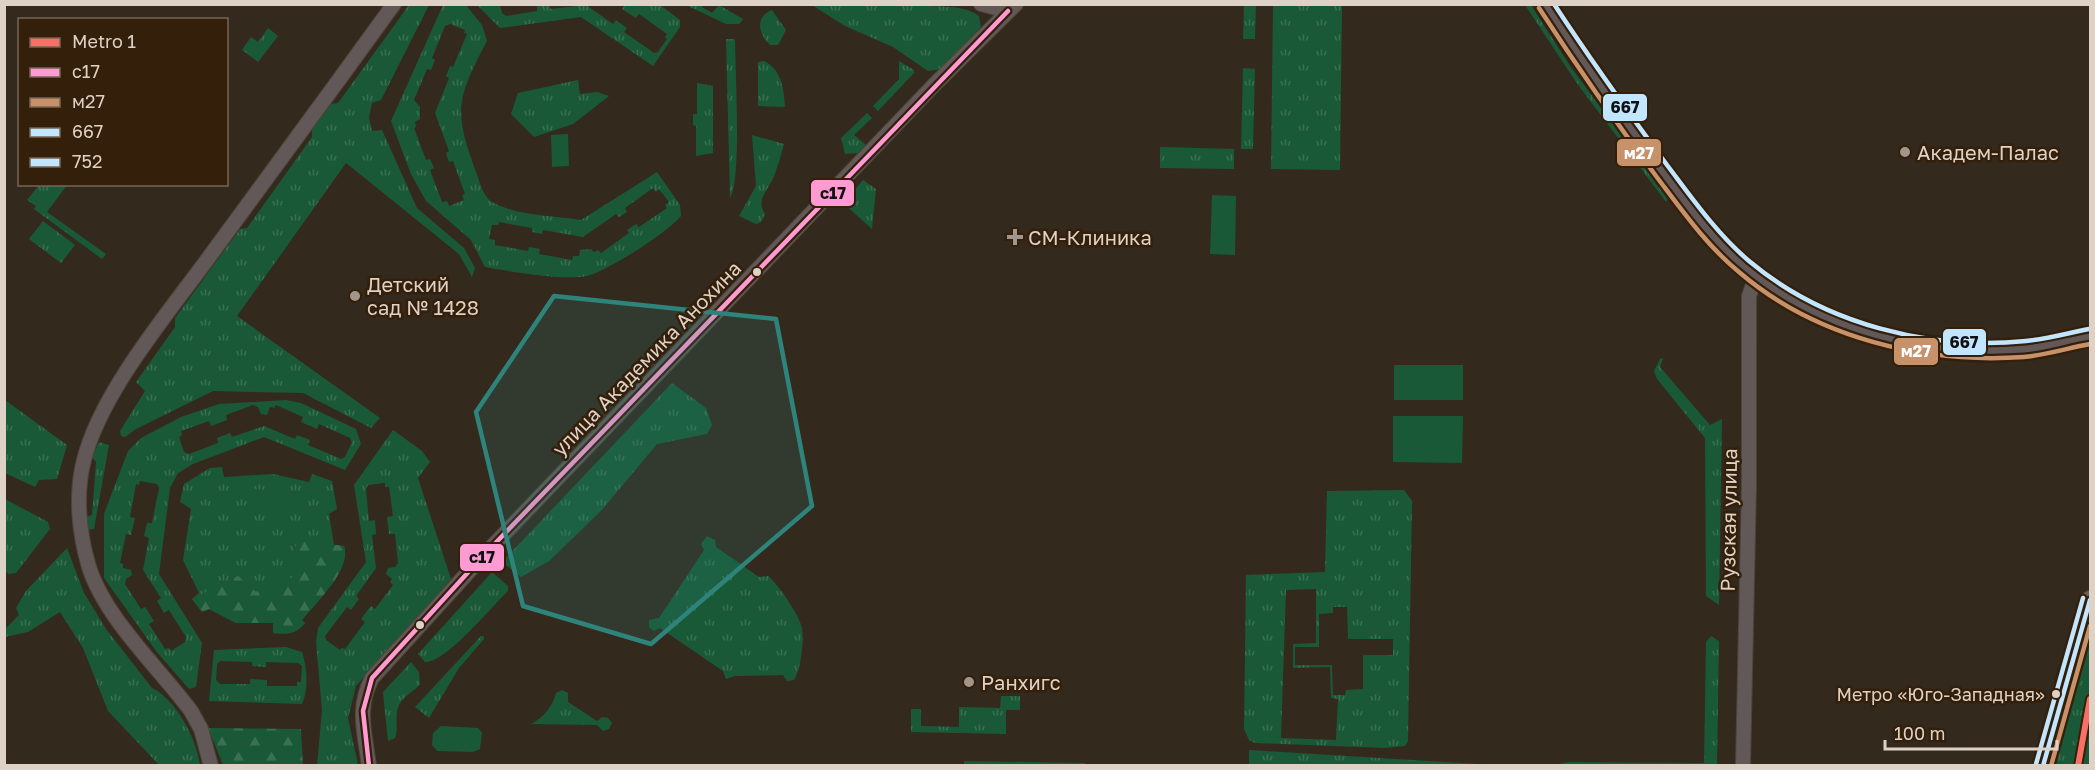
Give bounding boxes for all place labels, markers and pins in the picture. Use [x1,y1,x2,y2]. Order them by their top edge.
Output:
place label: Академ-Палас [1917,140,2059,164]
marker: Академ-Палас [1898,145,1912,159]
place label: СМ-Клиника [1028,225,1152,249]
marker: СМ-Клиника [1006,228,1024,246]
unlabelled marker [751,266,763,278]
place label: Детский сад № 1428 [367,272,479,319]
marker: Детский сад № 1428 [348,289,362,303]
unlabelled marker [414,619,426,631]
place label: Ранхигс [981,670,1061,694]
marker: Ранхигс [962,675,976,689]
place label: Метро «Юго-Западная» [1836,683,2045,705]
marker: Метро «Юго-Западная» [2050,688,2062,700]

